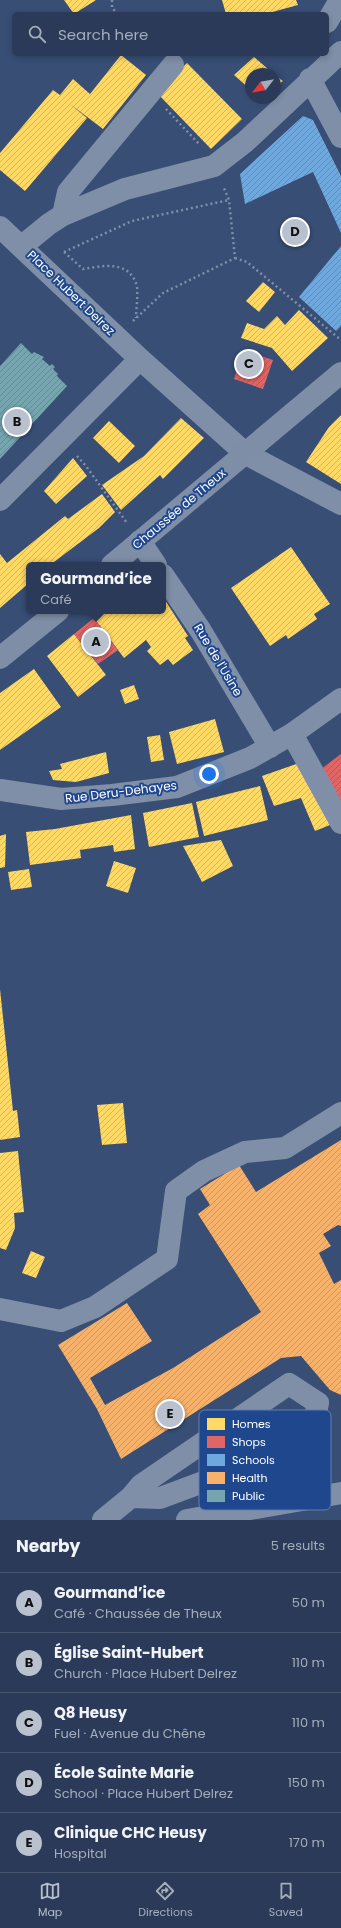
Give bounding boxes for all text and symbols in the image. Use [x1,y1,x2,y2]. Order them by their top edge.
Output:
search box [12,12,329,56]
icon: search [26,23,48,45]
text: Search here [58,24,148,45]
north arrow [245,68,281,104]
pin: D [282,217,308,247]
street label: Place Hubert Delrez [24,246,119,339]
pin: C [236,349,262,379]
pin: B [4,407,30,437]
street label: Chaussée de Theux [128,464,229,553]
popup [26,562,166,614]
text: Gourmand’ice [40,568,152,589]
text: Café [40,590,72,609]
street label: Rue de l'Usine [190,620,247,699]
pin: A [83,627,109,657]
your location [199,764,219,784]
street label: Rue Deru-Dehayes [64,776,178,807]
pin: E [157,1399,183,1429]
legend [199,1410,331,1510]
text: Homes [232,1416,271,1432]
text: Shops [232,1434,266,1450]
text: Schools [232,1452,275,1468]
text: Health [232,1470,268,1486]
text: Public [232,1488,265,1504]
text: Nearby [16,1534,80,1558]
text: 5 results [271,1536,325,1555]
text: Gourmand’ice [54,1582,165,1603]
text: A [24,1593,34,1612]
text: 50 m [292,1593,325,1612]
text: Café · Chaussée de Theux [54,1604,222,1623]
text: Église Saint-Hubert [54,1642,204,1663]
text: B [25,1653,33,1672]
text: 110 m [292,1653,325,1672]
text: Church · Place Hubert Delrez [54,1664,237,1683]
text: Q8 Heusy [54,1702,127,1723]
text: C [24,1713,34,1732]
text: 110 m [292,1713,325,1732]
text: Fuel · Avenue du Chêne [54,1724,206,1743]
text: École Sainte Marie [54,1762,194,1783]
text: D [24,1773,34,1792]
text: 150 m [288,1773,325,1792]
text: School · Place Hubert Delrez [54,1784,233,1803]
text: Clinique CHC Heusy [54,1822,207,1843]
text: E [25,1833,33,1852]
text: 170 m [289,1833,325,1852]
text: Hospital [54,1844,107,1863]
tab: Map [38,1880,62,1921]
tab: Directions [138,1880,193,1921]
tab: Saved [269,1880,303,1921]

